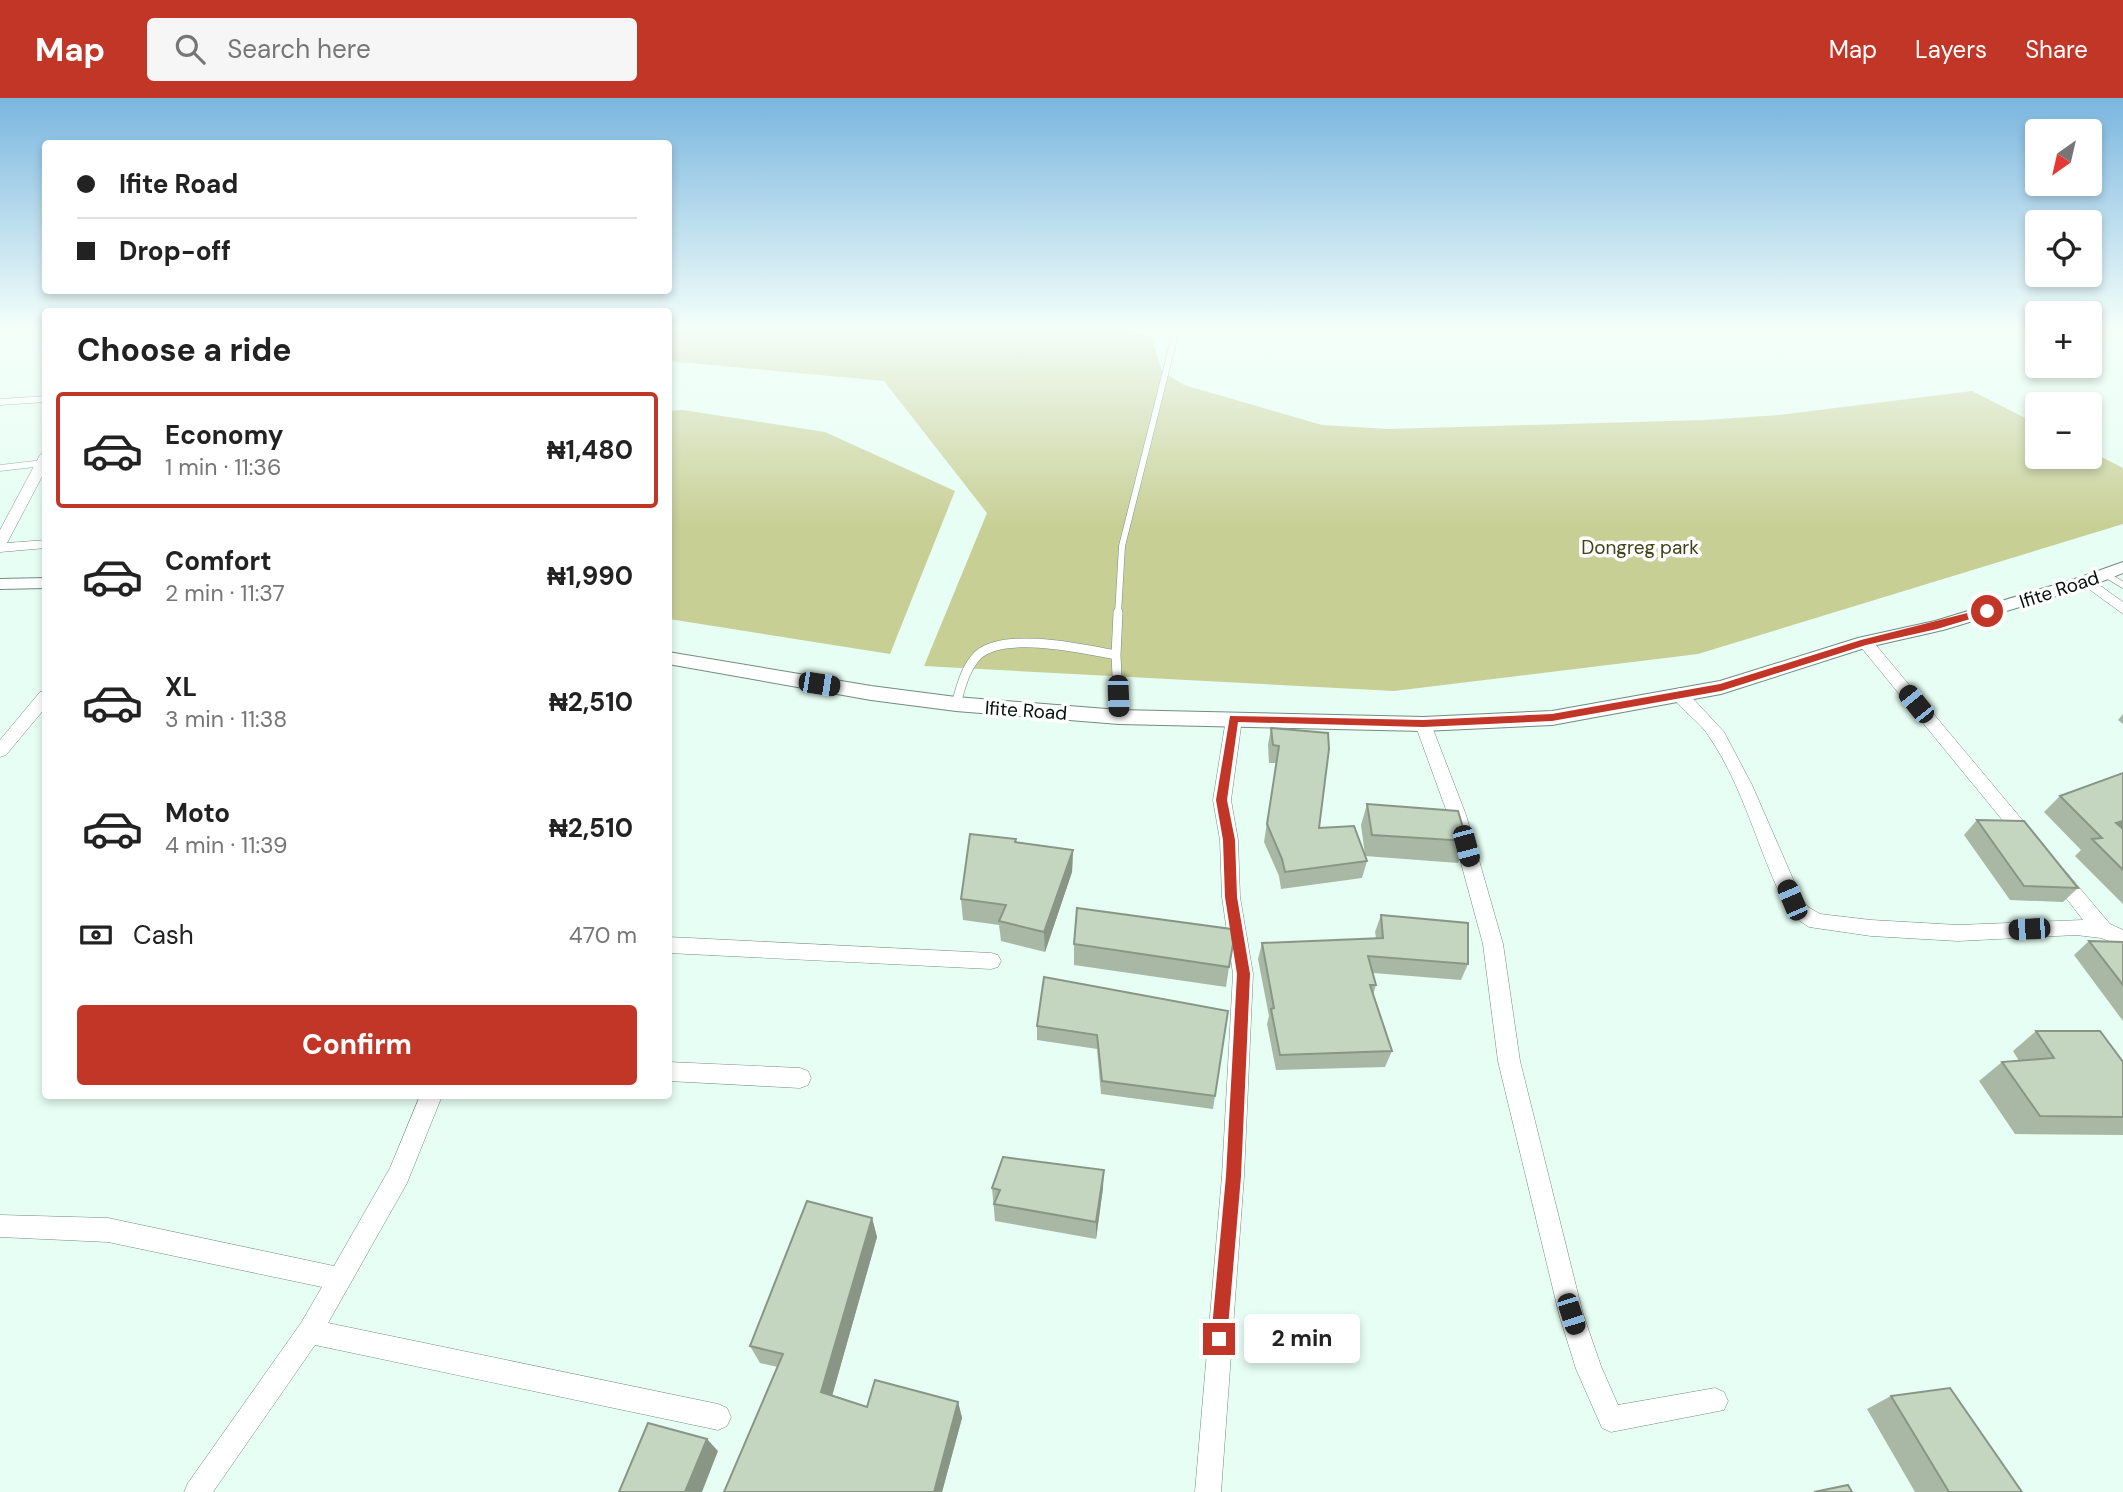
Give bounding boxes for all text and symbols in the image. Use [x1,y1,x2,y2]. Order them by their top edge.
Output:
search box [147,18,637,81]
text: Map [35,28,105,71]
icon: search [171,30,209,68]
text: Search here [227,32,371,66]
text: Map [1829,34,1877,65]
text: Layers [1915,34,1987,65]
text: Share [2025,34,2088,65]
north arrow [2025,119,2102,196]
map controls [2025,119,2102,469]
text: Ifite Road [119,167,238,201]
button: locate [2025,210,2102,287]
text: Drop-off [119,234,231,268]
button: + [2025,301,2102,378]
text: Choose a ride [77,329,292,371]
button: − [2025,392,2102,469]
text: Economy [165,418,283,452]
icon: car [81,419,144,482]
text: ₦1,480 [547,433,633,467]
text: 1 min · 11:36 [165,452,281,482]
park label: Dongreg park [1581,535,1699,560]
text: Comfort [165,544,271,578]
icon: car [81,545,144,608]
text: ₦1,990 [547,559,633,593]
street label: Ifite Road [2016,565,2102,614]
text: 2 min · 11:37 [165,578,285,608]
route start [1971,595,2003,627]
text: XL [165,670,197,704]
car [797,670,842,698]
icon: car [81,671,144,734]
car [1107,675,1130,717]
car [1895,681,1938,727]
text: ₦2,510 [549,685,633,719]
street label: Ifite Road [984,695,1068,726]
text: 3 min · 11:38 [165,704,287,734]
text: Moto [165,796,230,830]
icon: car [81,797,144,860]
text: ₦2,510 [549,811,633,845]
car [1451,823,1482,869]
text: 4 min · 11:39 [165,830,287,860]
car [1775,877,1810,923]
icon: cash [77,916,115,954]
car [2008,917,2051,941]
text: Cash [133,918,194,952]
text: 470 m [569,920,637,950]
button: Confirm [77,1005,637,1085]
car [1555,1291,1588,1337]
callout: 2 min [1244,1314,1359,1364]
route end [1203,1323,1235,1355]
text: 2 min [1272,1323,1332,1353]

